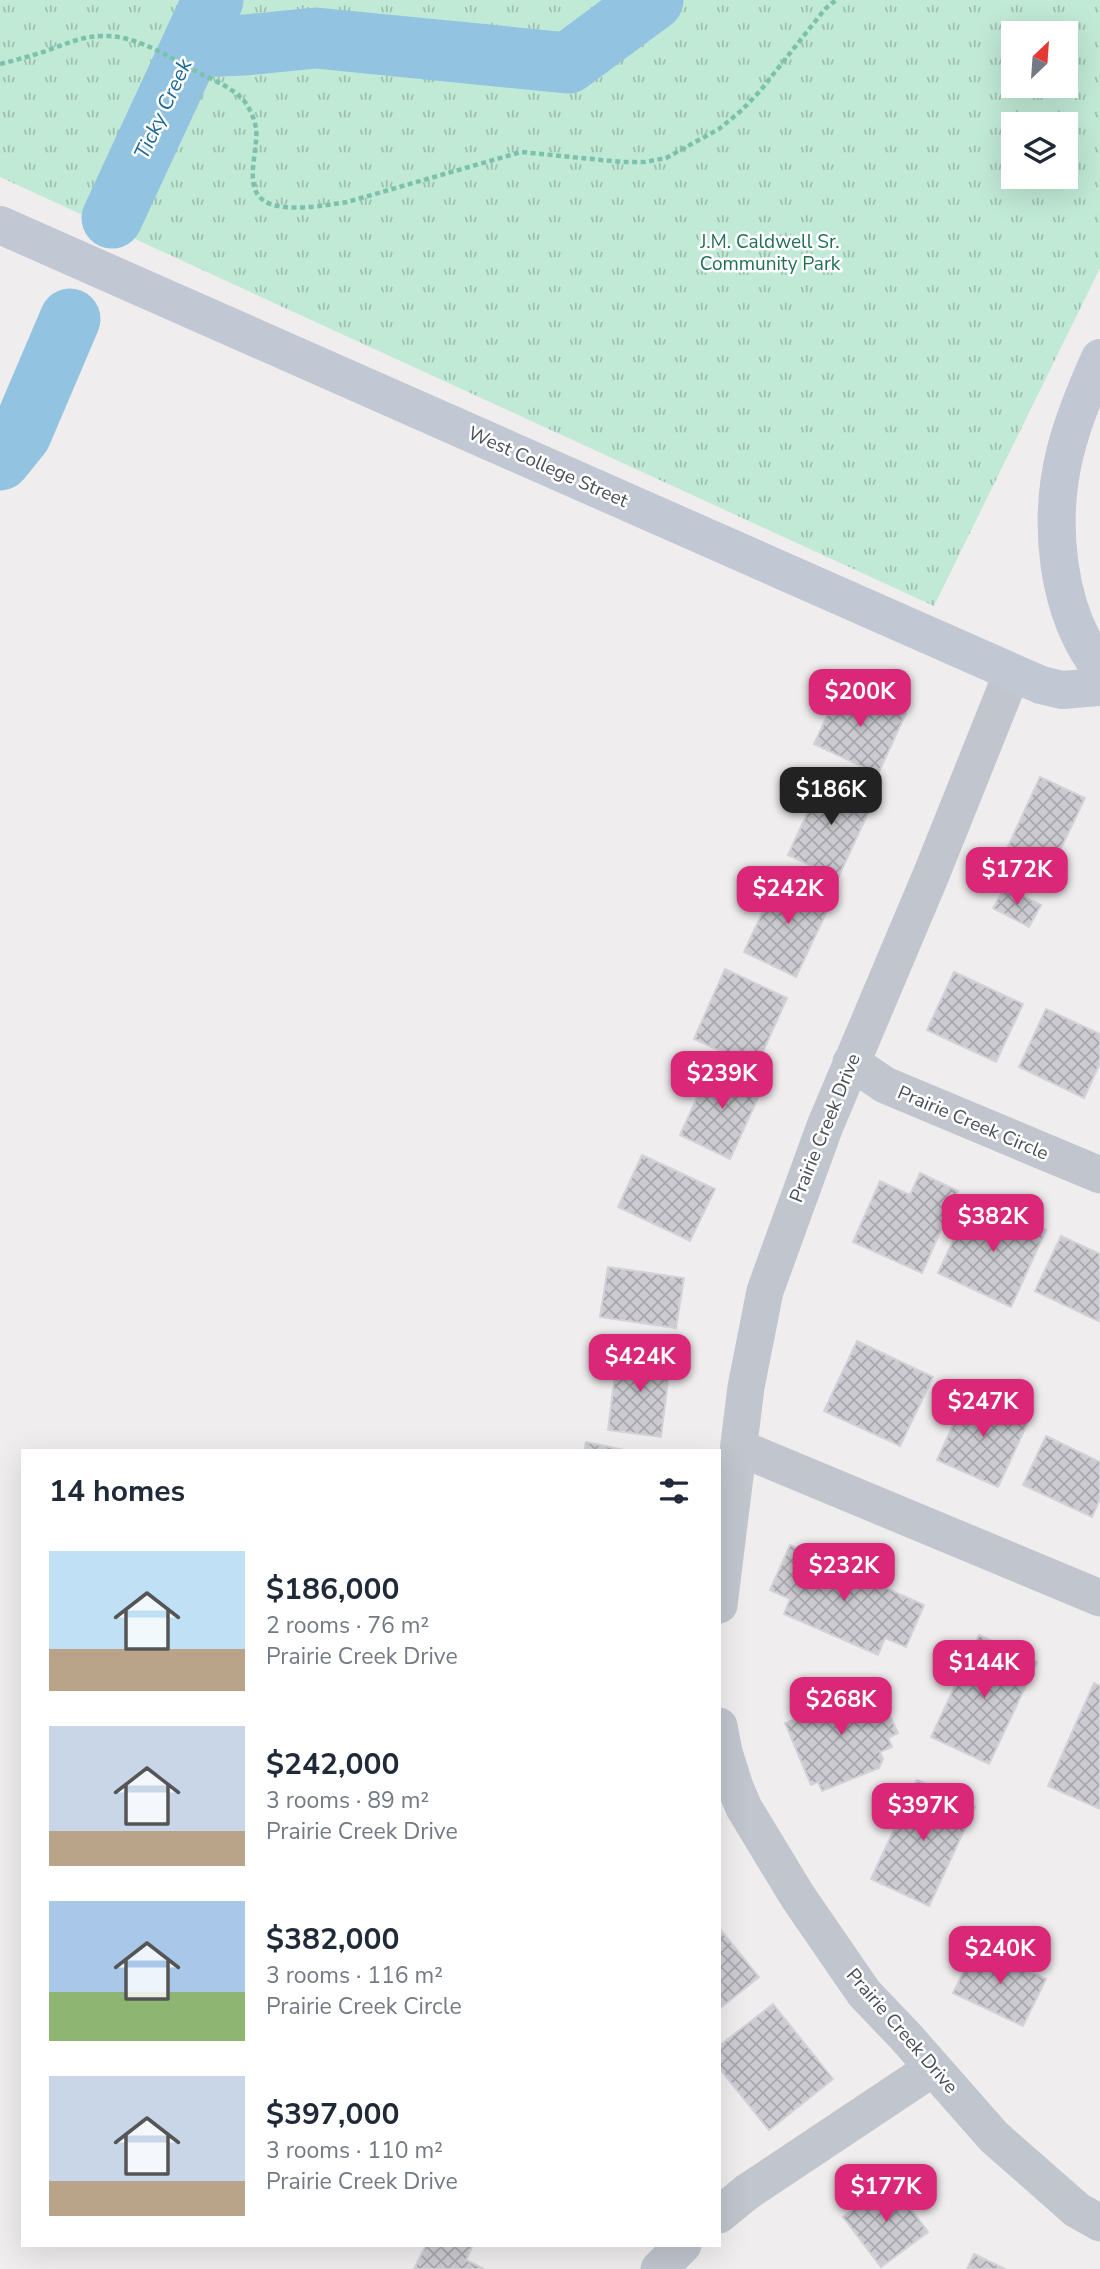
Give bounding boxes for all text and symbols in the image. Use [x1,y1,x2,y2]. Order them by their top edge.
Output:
north arrow [1001,21,1078,98]
map controls [1001,21,1078,189]
water label: Ticky Creek [128,54,199,164]
button: layers [1001,112,1078,189]
park label: J.M. Caldwell Sr. Community Park [699,229,841,277]
street label: West College Street [464,420,632,514]
pin: $200K [811,670,909,729]
text: $200K [825,676,895,707]
pin: $186K [782,768,880,827]
text: $186K [796,774,866,805]
pin: $172K [968,848,1066,907]
text: $172K [982,854,1052,885]
pin: $242K [739,866,837,926]
text: $242K [753,873,823,904]
street label: Prairie Creek Drive [783,1050,867,1206]
pin: $239K [673,1052,771,1111]
text: $239K [687,1058,757,1089]
street label: Prairie Creek Circle [894,1079,1052,1167]
pin: $382K [944,1194,1042,1254]
text: $382K [958,1201,1028,1232]
pin: $424K [591,1334,689,1394]
text: $424K [605,1341,675,1372]
pin: $247K [934,1380,1032,1439]
text: $247K [948,1386,1018,1417]
text: 14 homes [49,1471,185,1512]
icon: filters [655,1472,693,1510]
pin: $232K [795,1544,893,1603]
text: $232K [809,1550,879,1581]
text: $186,000 [266,1569,399,1610]
icon: home [105,1579,189,1663]
text: 2 rooms · 76 m² [266,1610,429,1641]
pin: $144K [935,1640,1033,1700]
text: Prairie Creek Drive [266,1641,458,1672]
text: $144K [949,1647,1019,1678]
pin: $268K [792,1678,890,1737]
text: $268K [806,1684,876,1715]
text: $242,000 [266,1744,399,1785]
icon: home [105,1754,189,1838]
pin: $397K [874,1784,972,1843]
text: 3 rooms · 89 m² [266,1785,429,1816]
text: $397K [888,1790,958,1821]
text: Prairie Creek Drive [266,1816,458,1847]
text: $382,000 [266,1919,399,1960]
pin: $240K [951,1926,1049,1986]
icon: home [105,1929,189,2013]
text: $240K [965,1933,1035,1964]
text: 3 rooms · 116 m² [266,1960,443,1991]
street label: Prairie Creek Drive [840,1963,964,2099]
text: Prairie Creek Circle [266,1991,462,2022]
text: $397,000 [266,2094,399,2135]
icon: home [105,2104,189,2188]
text: 3 rooms · 110 m² [266,2135,443,2166]
pin: $177K [837,2164,935,2224]
text: Prairie Creek Drive [266,2166,458,2197]
text: $177K [851,2171,921,2202]

